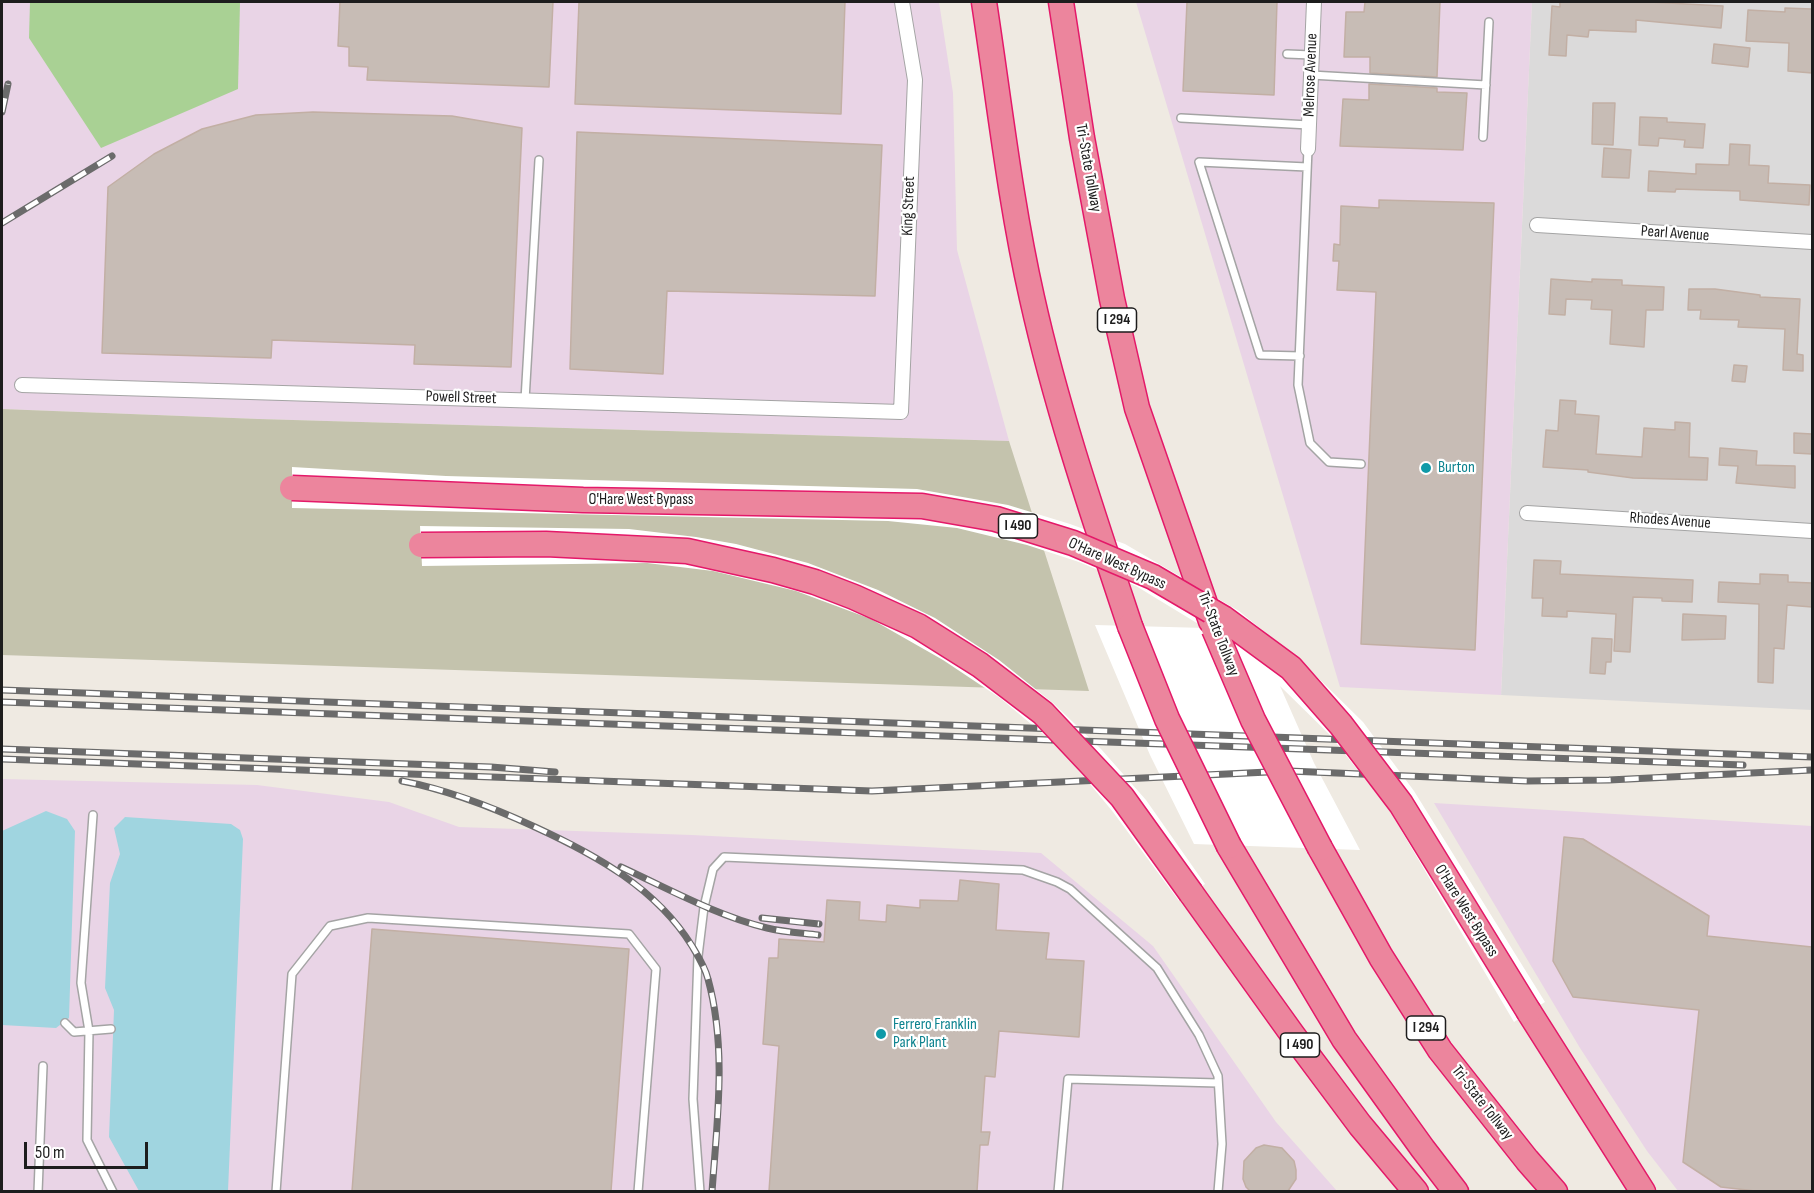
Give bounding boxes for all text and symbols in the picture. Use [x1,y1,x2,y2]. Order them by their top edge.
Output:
street label: Melrose Avenue [1300,33,1322,117]
street label: Tri-State Tollway [1071,122,1105,214]
street label: King Street [898,176,920,236]
street label: Pearl Avenue [1640,222,1710,246]
road number: I 294 [1098,308,1136,332]
street label: Powell Street [425,387,497,409]
place label: Burton [1438,458,1475,478]
marker: Burton [1419,461,1433,475]
street label: O'Hare West Bypass [589,490,693,510]
street label: Rhodes Avenue [1629,509,1711,533]
road number: I 490 [998,514,1038,538]
street label: O'Hare West Bypass [1065,534,1169,594]
street label: Tri-State Tollway [1193,589,1243,679]
street label: O'Hare West Bypass [1430,861,1502,961]
place label: Ferrero Franklin Park Plant [893,1015,977,1053]
road number: I 294 [1406,1016,1446,1040]
marker: Ferrero Franklin Park Plant [874,1027,888,1041]
road number: I 490 [1280,1033,1320,1057]
street label: Tri-State Tollway [1447,1062,1517,1144]
scale bar [27,1130,152,1168]
text: 50 m [35,1142,65,1163]

